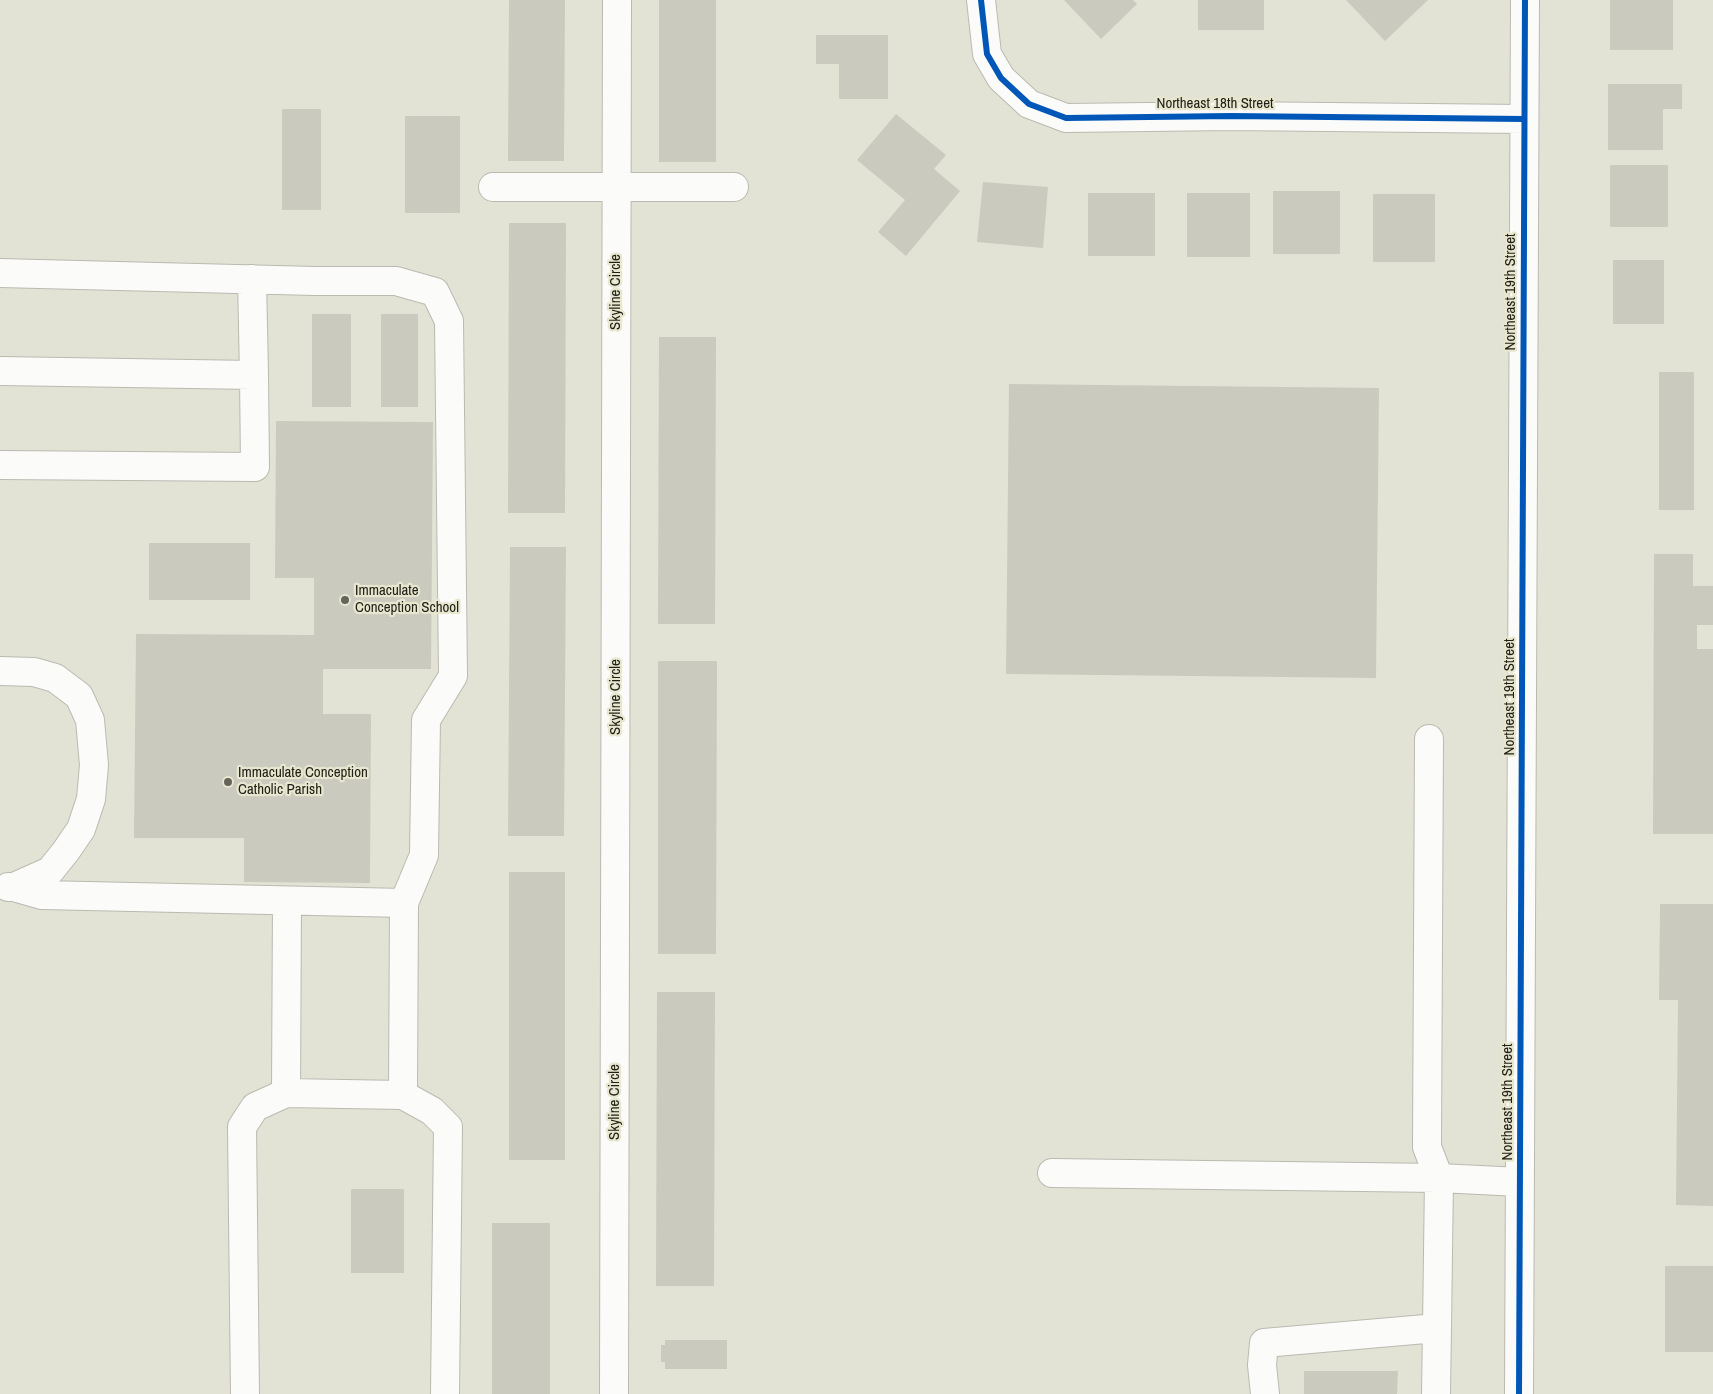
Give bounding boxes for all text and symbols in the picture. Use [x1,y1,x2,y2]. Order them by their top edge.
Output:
street label: Northeast 18th Street [1157,95,1273,113]
street label: Northeast 19th Street [1502,234,1520,350]
street label: Skyline Circle [607,254,625,330]
place label: Immaculate Conception School [355,582,459,617]
marker: Immaculate Conception School [339,594,351,606]
street label: Northeast 19th Street [1501,639,1519,755]
street label: Skyline Circle [607,659,625,735]
place label: Immaculate Conception Catholic Parish [238,764,368,799]
marker: Immaculate Conception Catholic Parish [222,776,234,788]
street label: Northeast 19th Street [1499,1044,1517,1160]
street label: Skyline Circle [606,1064,624,1140]

